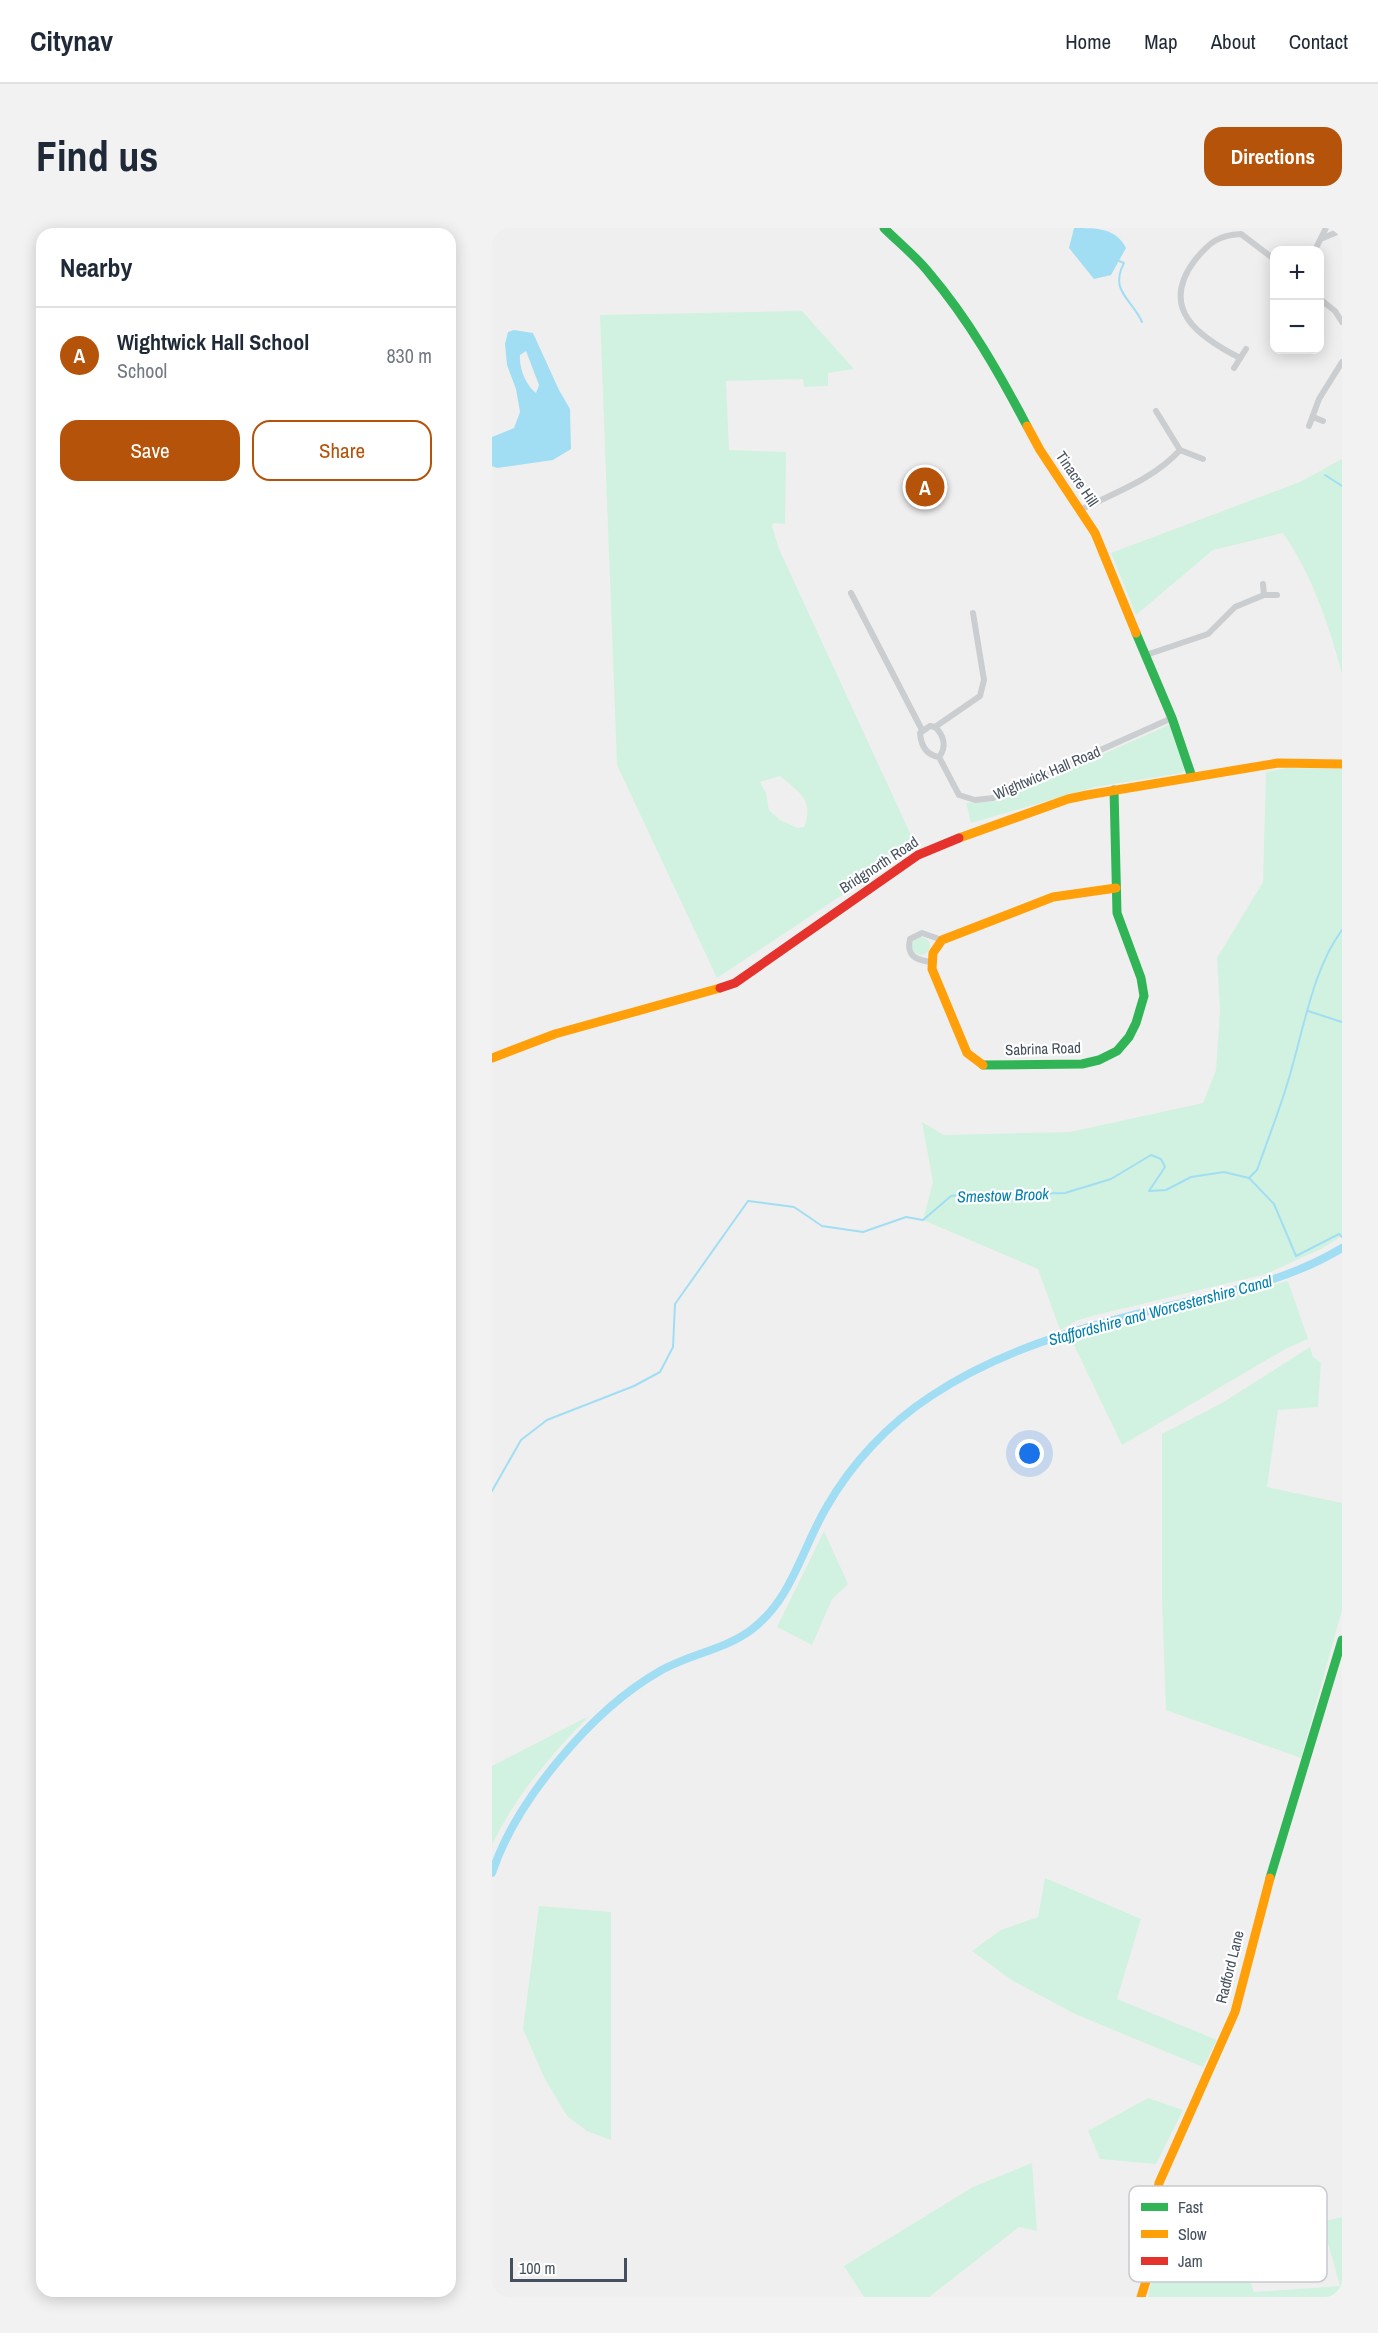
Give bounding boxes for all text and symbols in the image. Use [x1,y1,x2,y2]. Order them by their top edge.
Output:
text: Citynav [30,22,113,60]
text: Home [1065,27,1111,56]
text: Map [1144,27,1178,56]
text: About [1211,27,1256,56]
text: Contact [1289,27,1348,56]
button: Directions [1204,127,1342,186]
text: Find us [36,128,158,184]
map controls [1270,246,1324,354]
button: + [1270,246,1324,300]
text: Nearby [60,250,132,285]
button: − [1270,300,1324,354]
text: Wightwick Hall School [117,327,309,357]
text: A [74,342,85,369]
text: 830 m [386,342,432,369]
text: School [117,357,167,384]
button: Save [60,420,240,481]
button: Share [252,420,432,481]
street label: Tinacre Hill [1051,447,1104,511]
pin: A [906,464,944,510]
street label: Wightwick Hall Road [990,741,1103,805]
street label: Bridgnorth Road [835,831,922,898]
street label: Sabrina Road [1005,1037,1081,1060]
water label: Smestow Brook [957,1182,1050,1208]
water label: Staffordshire and Worcestershire Canal [1046,1269,1275,1350]
your location [1015,1439,1044,1468]
street label: Radford Lane [1210,1928,1249,2006]
legend [1129,2186,1327,2282]
text: Fast [1178,2196,1203,2218]
text: Slow [1178,2223,1207,2245]
text: Jam [1178,2250,1203,2272]
scale bar [510,2255,627,2282]
text: 100 m [519,2257,555,2279]

